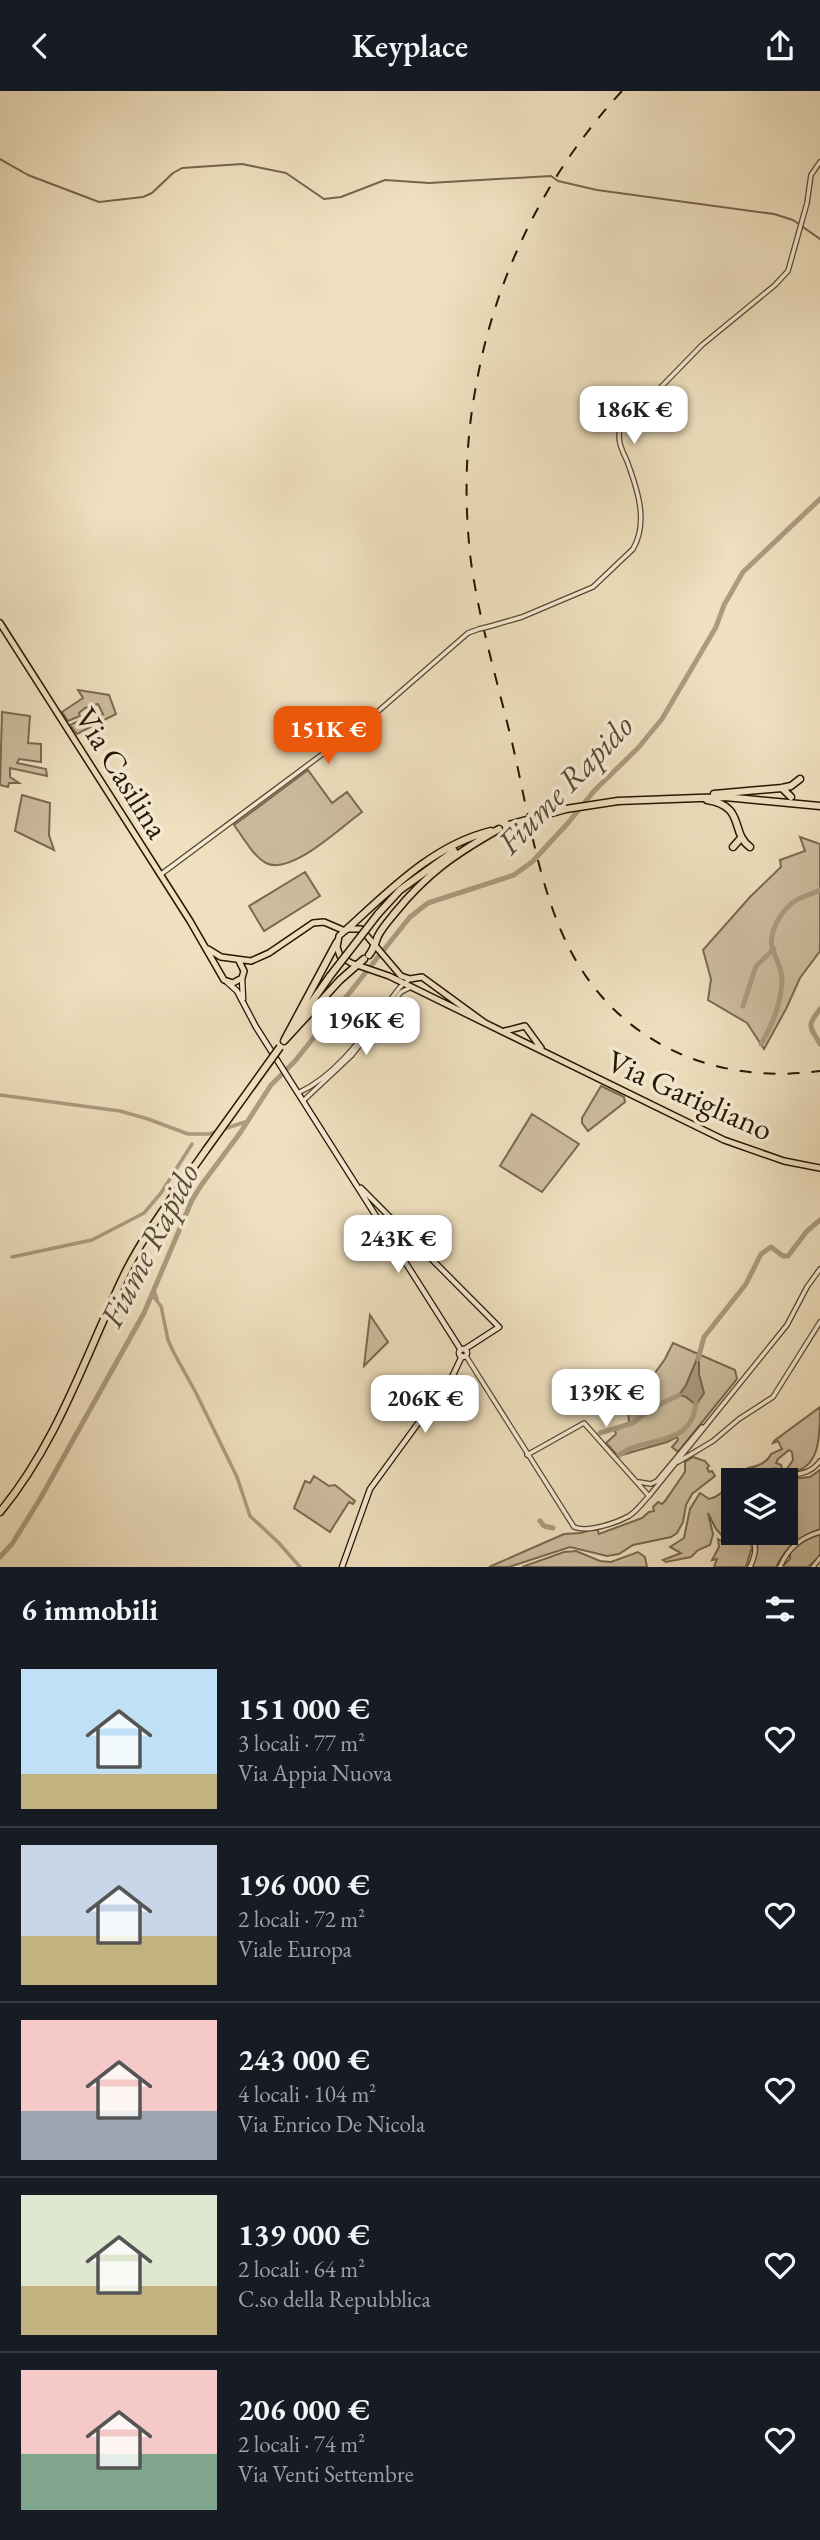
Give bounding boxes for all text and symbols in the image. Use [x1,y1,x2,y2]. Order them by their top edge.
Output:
text: Keyplace [352,25,468,67]
icon: back [21,27,59,65]
icon: share [761,27,799,65]
pin: 186K € [577,387,691,446]
text: 186K € [596,394,672,424]
street label: Via Casilina [65,700,179,847]
water label: Fiume Rapido [487,705,642,864]
pin: 151K € [271,707,385,766]
text: 151K € [290,714,366,744]
pin: 196K € [309,997,423,1057]
text: 196K € [328,1005,404,1035]
street label: Via Garigliano [600,1040,780,1150]
water label: Fiume Rapido [89,1156,209,1335]
pin: 243K € [341,1215,455,1275]
text: 243K € [360,1223,436,1253]
pin: 139K € [549,1369,663,1429]
pin: 206K € [368,1375,482,1435]
text: 139K € [568,1377,644,1407]
text: 206K € [387,1383,463,1413]
map controls [721,1468,798,1545]
button: layers [721,1468,798,1545]
text: 6 immobili [21,1590,158,1629]
icon: filters [761,1590,799,1628]
text: 151 000 € [238,1689,370,1728]
icon: home [77,1697,161,1781]
icon: heart [761,1720,799,1758]
text: 3 locali · 77 m² [238,1728,365,1758]
text: Via Appia Nuova [238,1758,392,1788]
text: 196 000 € [238,1865,370,1904]
icon: home [77,1873,161,1957]
icon: heart [761,1896,799,1934]
text: 2 locali · 72 m² [238,1904,365,1934]
text: Viale Europa [238,1934,352,1964]
text: 243 000 € [238,2040,370,2079]
icon: home [77,2048,161,2132]
icon: heart [761,2071,799,2109]
text: 4 locali · 104 m² [238,2079,376,2109]
text: Via Enrico De Nicola [238,2109,425,2139]
text: 139 000 € [238,2215,370,2254]
icon: home [77,2223,161,2307]
icon: heart [761,2246,799,2284]
text: 2 locali · 64 m² [238,2254,365,2284]
text: C.so della Repubblica [238,2284,431,2314]
text: 206 000 € [238,2390,370,2429]
icon: home [77,2398,161,2482]
icon: heart [761,2421,799,2459]
text: 2 locali · 74 m² [238,2429,365,2459]
text: Via Venti Settembre [238,2459,414,2489]

